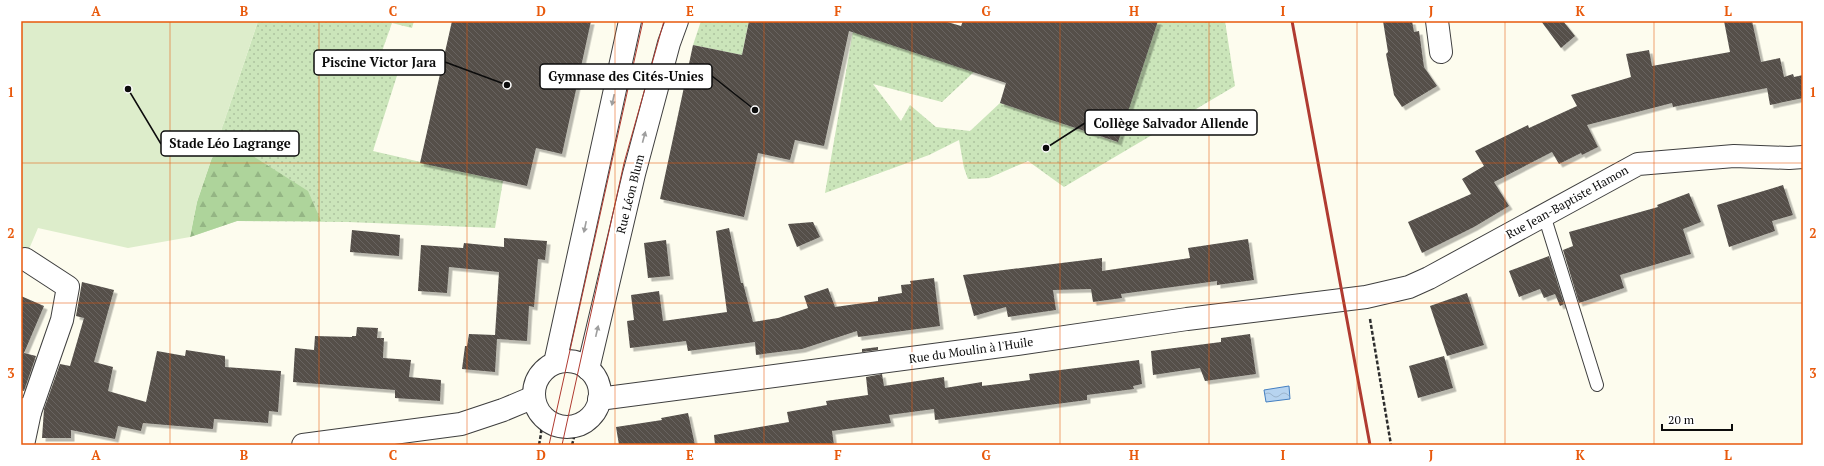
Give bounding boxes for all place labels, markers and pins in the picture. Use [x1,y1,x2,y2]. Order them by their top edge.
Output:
callout: Piscine Victor Jara [314,50,445,75]
callout: Gymnase des Cités-Unies [540,64,712,89]
callout: Collège Salvador Allende [1085,110,1257,135]
callout: Stade Léo Lagrange [161,131,299,156]

